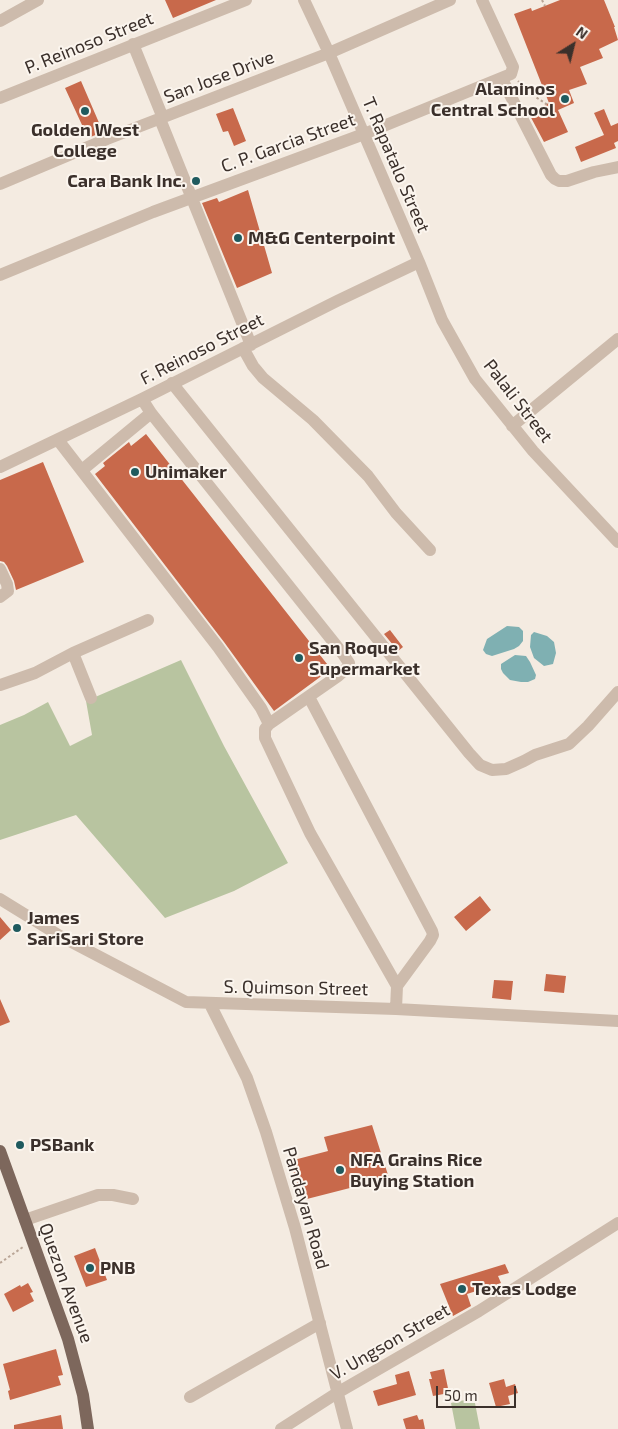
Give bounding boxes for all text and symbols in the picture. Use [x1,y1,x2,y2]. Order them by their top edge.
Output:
street label: P. Reinoso Street [22,7,156,79]
north arrow [548,20,598,70]
text: N [573,23,591,42]
street label: San Jose Drive [161,46,277,108]
place label: Alaminos Central School [431,78,555,120]
marker: Alaminos Central School [559,93,571,105]
street label: T. Rapatalo Street [358,94,434,236]
marker: Golden West College [79,105,91,117]
street label: C. P. Garcia Street [218,109,358,177]
place label: Golden West College [31,119,139,162]
place label: Cara Bank Inc. [67,170,186,192]
marker: Cara Bank Inc. [190,175,202,187]
place label: M&G Centerpoint [248,227,395,249]
marker: M&G Centerpoint [232,232,244,244]
street label: F. Reinoso Street [137,309,267,389]
street label: Palali Street [479,355,557,447]
place label: Unimaker [145,461,227,483]
marker: Unimaker [129,466,141,478]
place label: San Roque Supermarket [309,637,420,680]
marker: San Roque Supermarket [293,652,305,664]
place label: James SariSari Store [27,907,144,950]
marker: James SariSari Store [11,922,23,934]
street label: S. Quimson Street [224,976,368,1000]
place label: PSBank [30,1134,94,1156]
marker: PSBank [14,1139,26,1151]
street label: Pandayan Road [278,1144,334,1272]
place label: NFA Grains Rice Buying Station [350,1149,482,1192]
marker: NFA Grains Rice Buying Station [334,1164,346,1176]
street label: Quezon Avenue [34,1220,98,1346]
place label: PNB [100,1257,136,1279]
marker: PNB [84,1262,96,1274]
place label: Texas Lodge [472,1278,577,1300]
marker: Texas Lodge [456,1283,468,1295]
street label: V. Ungson Street [326,1299,454,1385]
scale bar [438,1376,518,1408]
text: 50 m [444,1386,478,1404]

